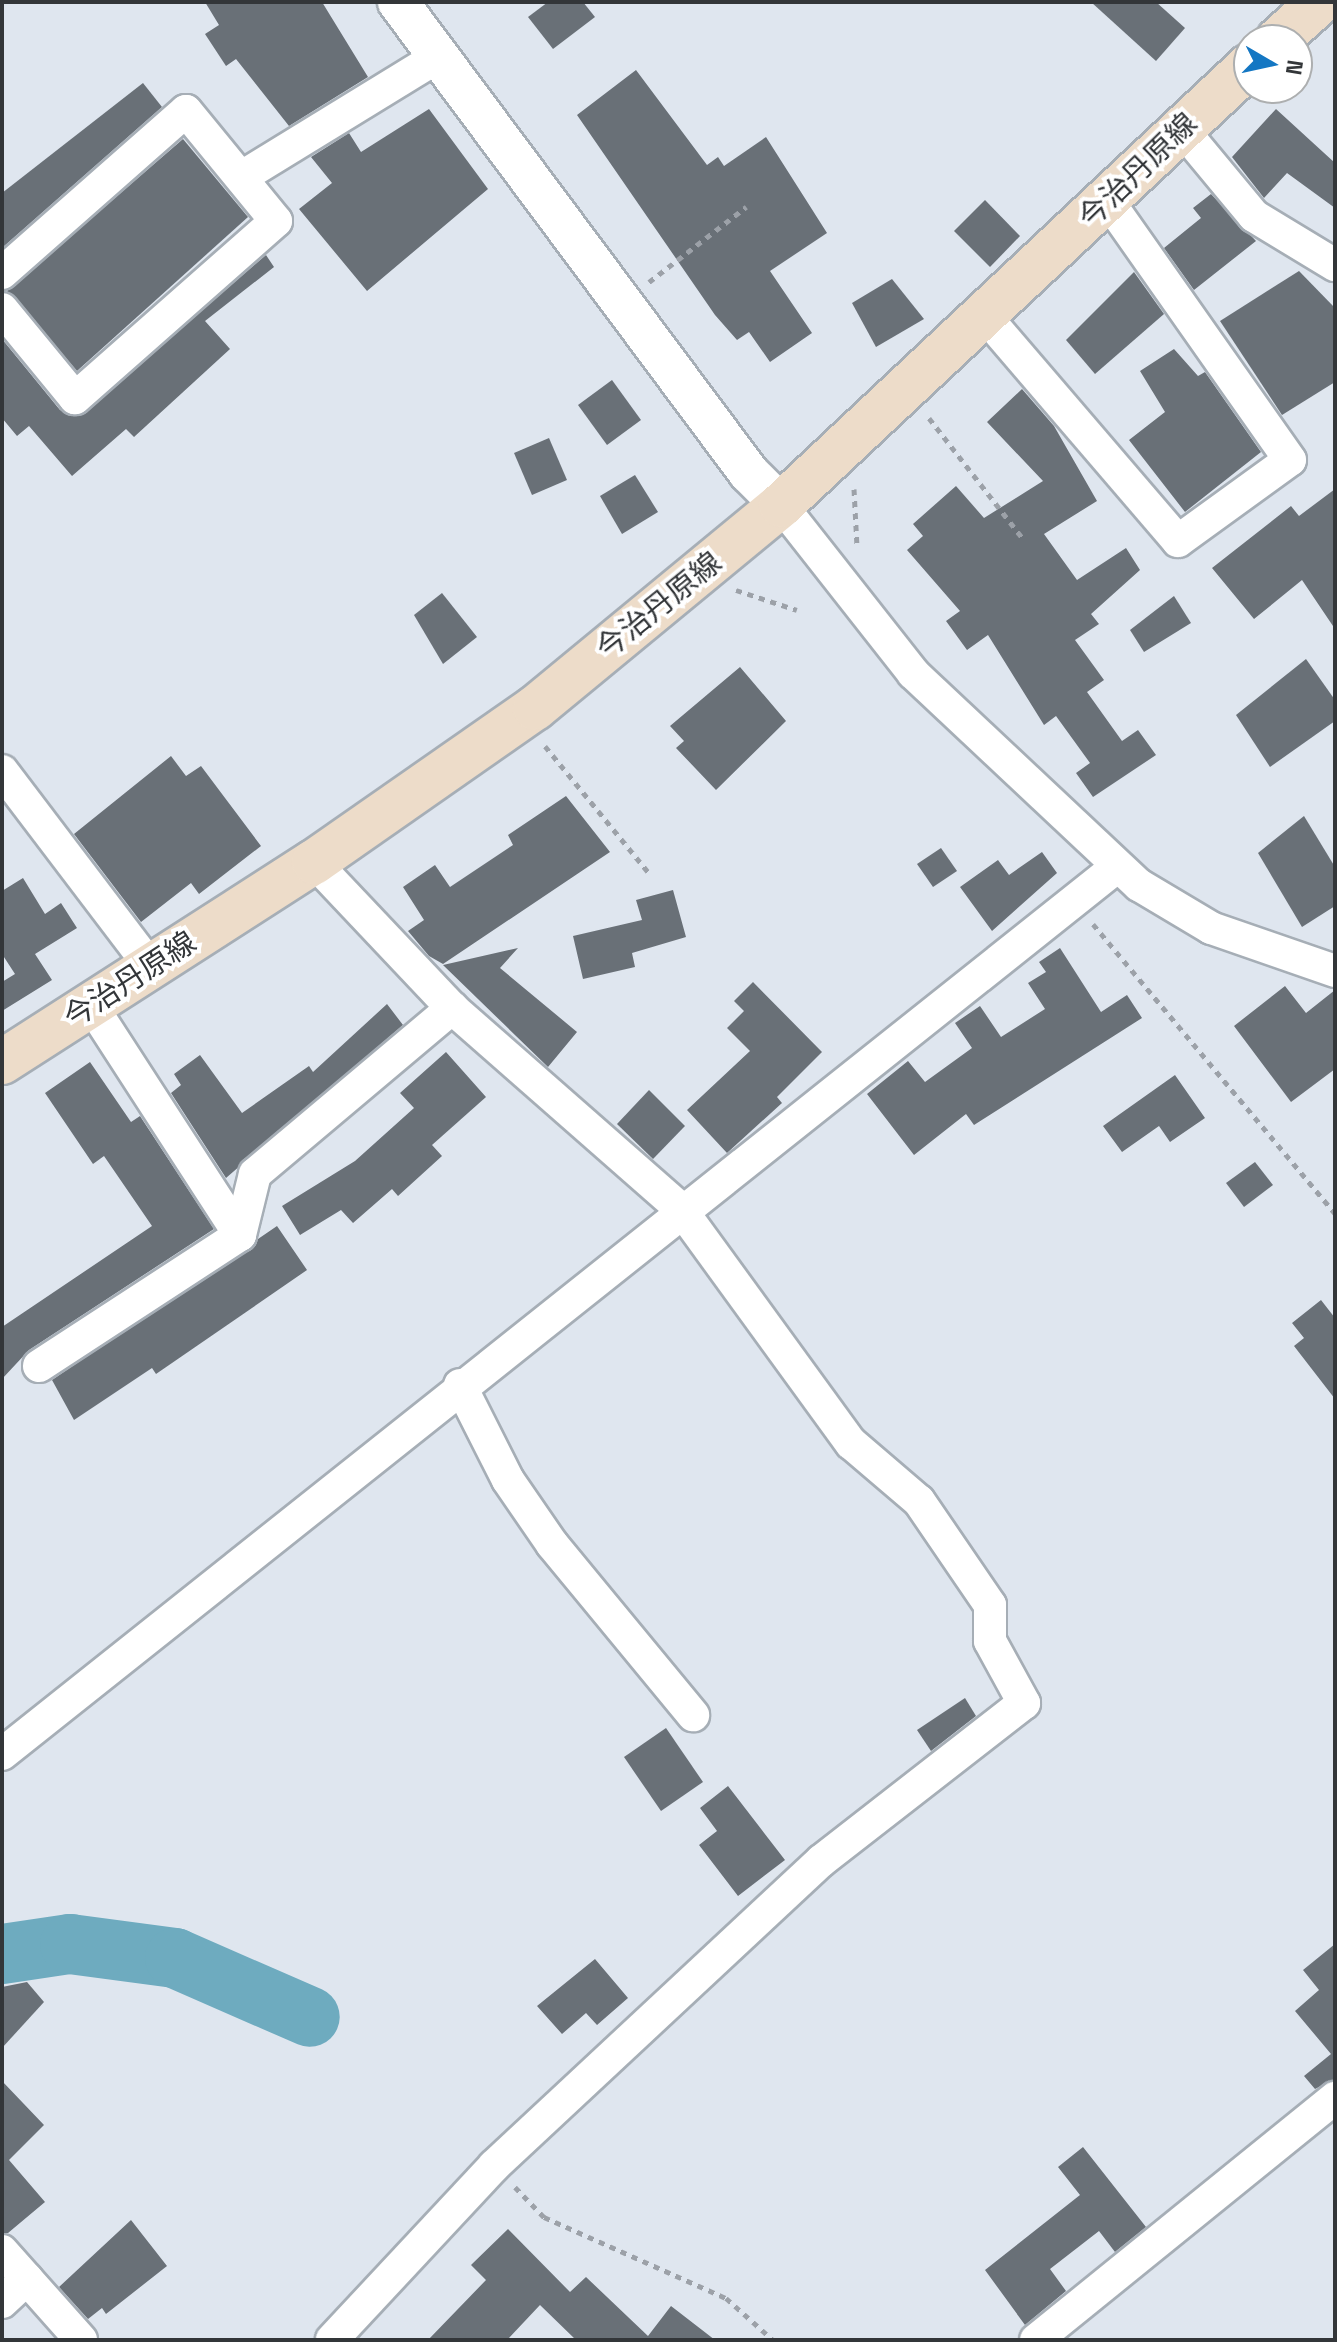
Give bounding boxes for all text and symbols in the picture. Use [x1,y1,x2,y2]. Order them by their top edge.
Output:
north arrow [1233,24,1313,104]
text: N [1280,58,1310,77]
street label: 今治丹原線 [1072,106,1204,236]
street label: 今治丹原線 [589,545,729,667]
street label: 今治丹原線 [57,924,203,1036]

